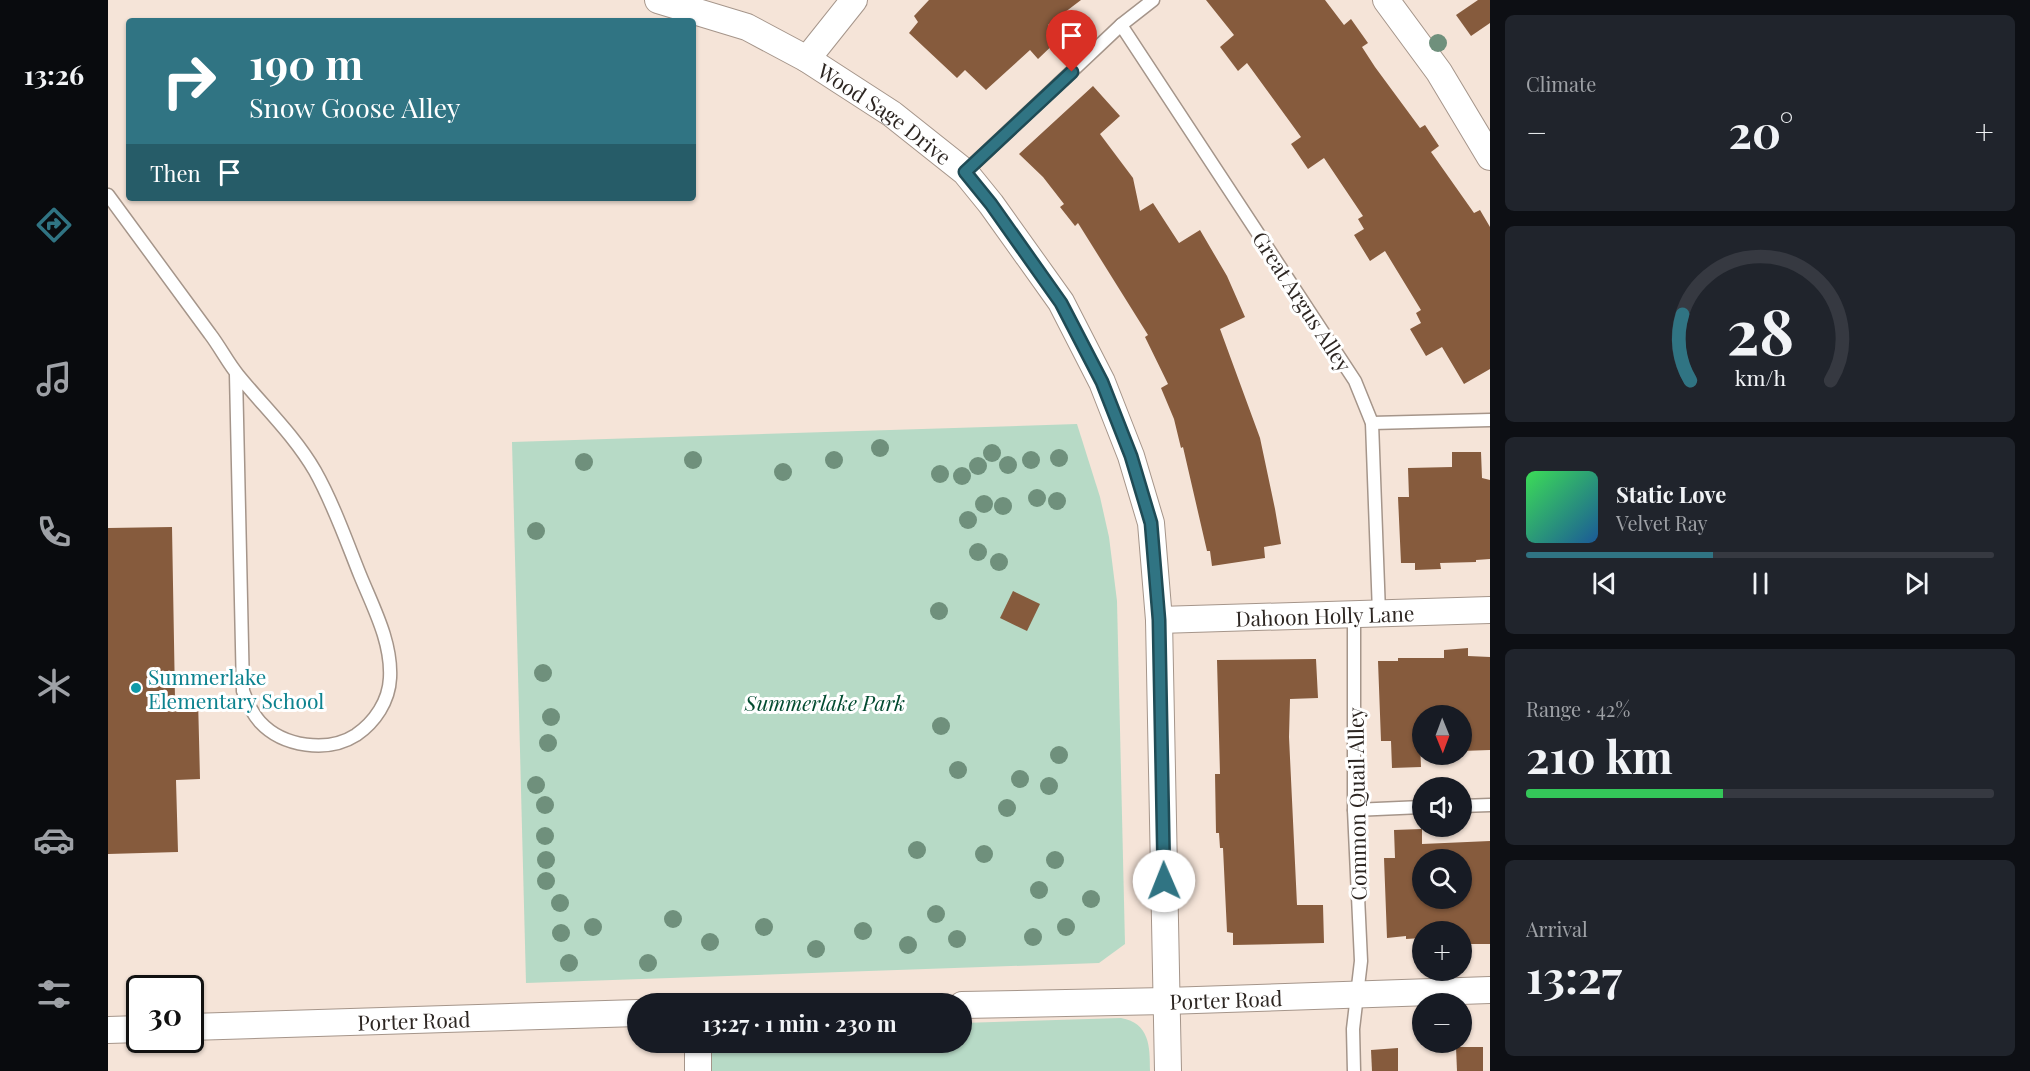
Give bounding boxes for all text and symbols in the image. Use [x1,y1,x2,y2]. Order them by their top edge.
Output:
pin [1046,10,1097,72]
icon: arrive [1055,19,1088,52]
text: 190 m [249,35,363,91]
icon: right [150,42,228,120]
street label: Wood Sage Drive [812,55,958,170]
text: 13:26 [24,56,84,92]
text: Climate [1526,70,1596,97]
text: Snow Goose Alley [249,89,460,125]
text: 20° [1729,100,1793,160]
text: − [1526,109,1547,153]
text: + [1975,109,1994,153]
icon: arrive [213,156,246,189]
text: Then [150,158,201,188]
icon: directions [33,204,75,246]
street label: Great Argus Alley [1247,225,1359,377]
text: 28 [1726,287,1794,371]
icon: music [33,358,75,400]
text: km/h [1734,364,1786,392]
text: Static Love [1616,479,1726,509]
text: Velvet Ray [1616,509,1708,536]
icon: phone [33,511,75,553]
icon: previous [1588,567,1621,600]
icon: pause [1744,567,1777,600]
icon: next [1900,567,1933,600]
street label: Dahoon Holly Lane [1235,598,1415,632]
place label: Summerlake Elementary School [148,662,324,714]
icon: climate [33,665,75,707]
marker: Summerlake Elementary School [129,681,143,695]
park label: Summerlake Park [744,688,905,716]
text: Range · 42% [1526,695,1630,722]
north arrow [1412,705,1472,765]
map controls [1412,705,1472,1053]
street label: Common Quail Alley [1340,707,1372,901]
text: 210 km [1526,725,1673,785]
button: sound [1412,777,1472,837]
icon: car [33,819,75,861]
position arrow [1132,849,1196,913]
button: search [1412,849,1472,909]
text: Arrival [1526,915,1588,942]
button: + [1412,921,1472,981]
text: 13:27 [1526,945,1622,1005]
icon: filters [33,973,75,1015]
speed limit sign: 30 [126,975,204,1053]
street label: Porter Road [1169,983,1283,1015]
button: − [1412,993,1472,1053]
street label: Porter Road [357,1004,471,1036]
text: 13:27 · 1 min · 230 m [702,1008,897,1038]

